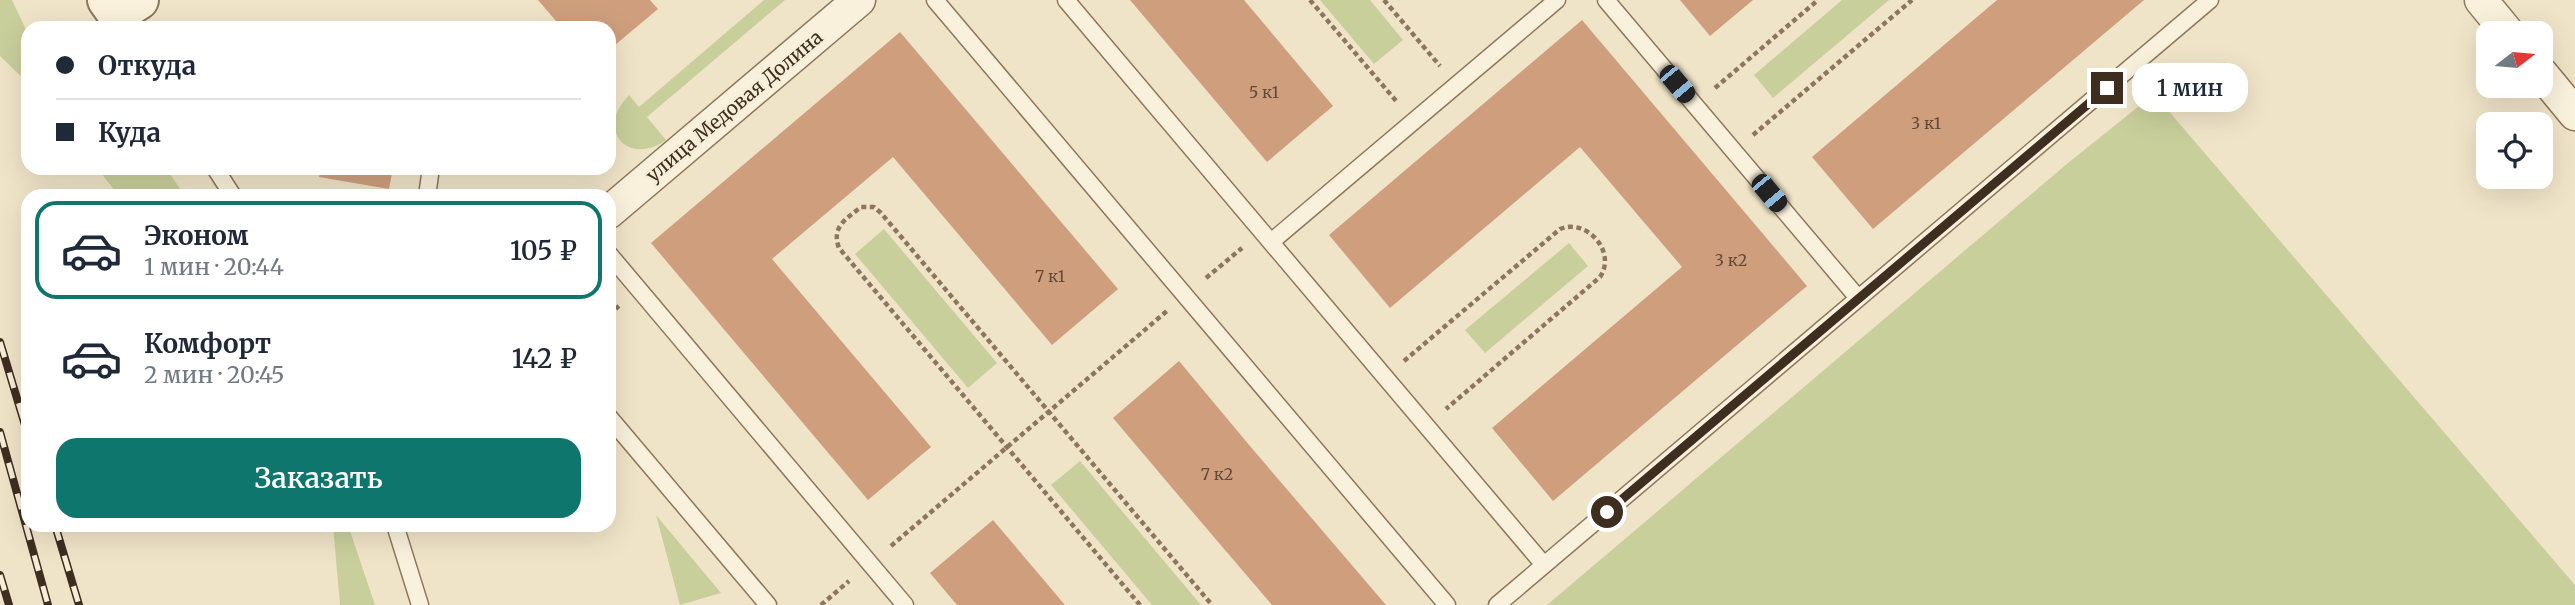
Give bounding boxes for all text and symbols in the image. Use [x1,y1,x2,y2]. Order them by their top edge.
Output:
north arrow [2476,21,2553,98]
map controls [2476,21,2553,189]
street label: улица Медовая Долина [641,25,827,187]
text: Откуда [98,49,196,82]
car [1656,61,1699,107]
callout: 1 мин [2132,64,2247,112]
route end [2091,72,2123,104]
text: 1 мин [2157,73,2223,102]
house number: 5 к1 [1249,82,1279,102]
button: locate [2476,112,2553,189]
house number: 3 к1 [1911,113,1941,133]
text: Куда [98,116,161,149]
car [1748,170,1791,216]
icon: car [60,219,123,282]
text: Эконом [144,219,249,252]
text: 105 ₽ [510,234,577,267]
house number: 3 к2 [1715,250,1747,270]
text: 1 мин · 20:44 [144,252,284,281]
house number: 7 к1 [1035,266,1065,286]
icon: car [60,327,123,390]
text: Комфорт [144,327,271,360]
text: 142 ₽ [512,342,577,375]
text: 2 мин · 20:45 [144,360,285,389]
button: Заказать [56,438,581,518]
house number: 7 к2 [1201,464,1233,484]
route start [1591,496,1623,528]

